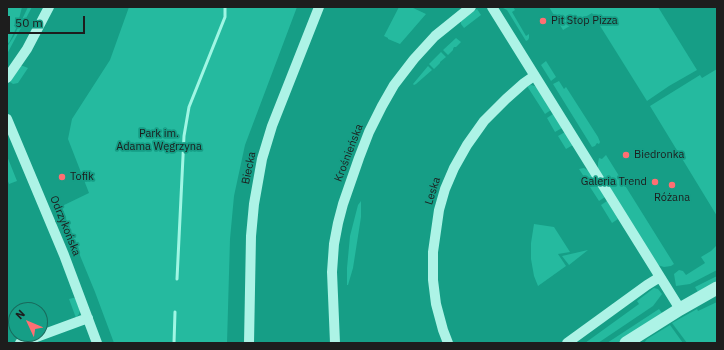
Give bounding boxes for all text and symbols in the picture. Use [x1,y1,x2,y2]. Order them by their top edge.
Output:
scale bar [10,8,87,34]
place label: Pit Stop Pizza [551,14,618,28]
text: 50 m [15,15,43,30]
marker: Pit Stop Pizza [538,16,548,26]
street label: Krośnieńska [332,122,366,184]
park label: Park im. Adama Węgrzyna [116,127,202,153]
place label: Biedronka [634,148,684,162]
street label: Biecka [239,150,259,186]
marker: Biedronka [621,150,631,160]
place label: Tofik [70,170,94,184]
marker: Tofik [57,172,67,182]
street label: Leska [422,175,444,207]
place label: Galeria Trend [581,175,647,189]
marker: Galeria Trend [650,177,660,187]
marker: Różana [667,180,677,190]
place label: Różana [654,191,690,205]
street label: Odrzykońska [47,194,83,258]
north arrow [8,302,48,342]
text: N [12,307,28,322]

